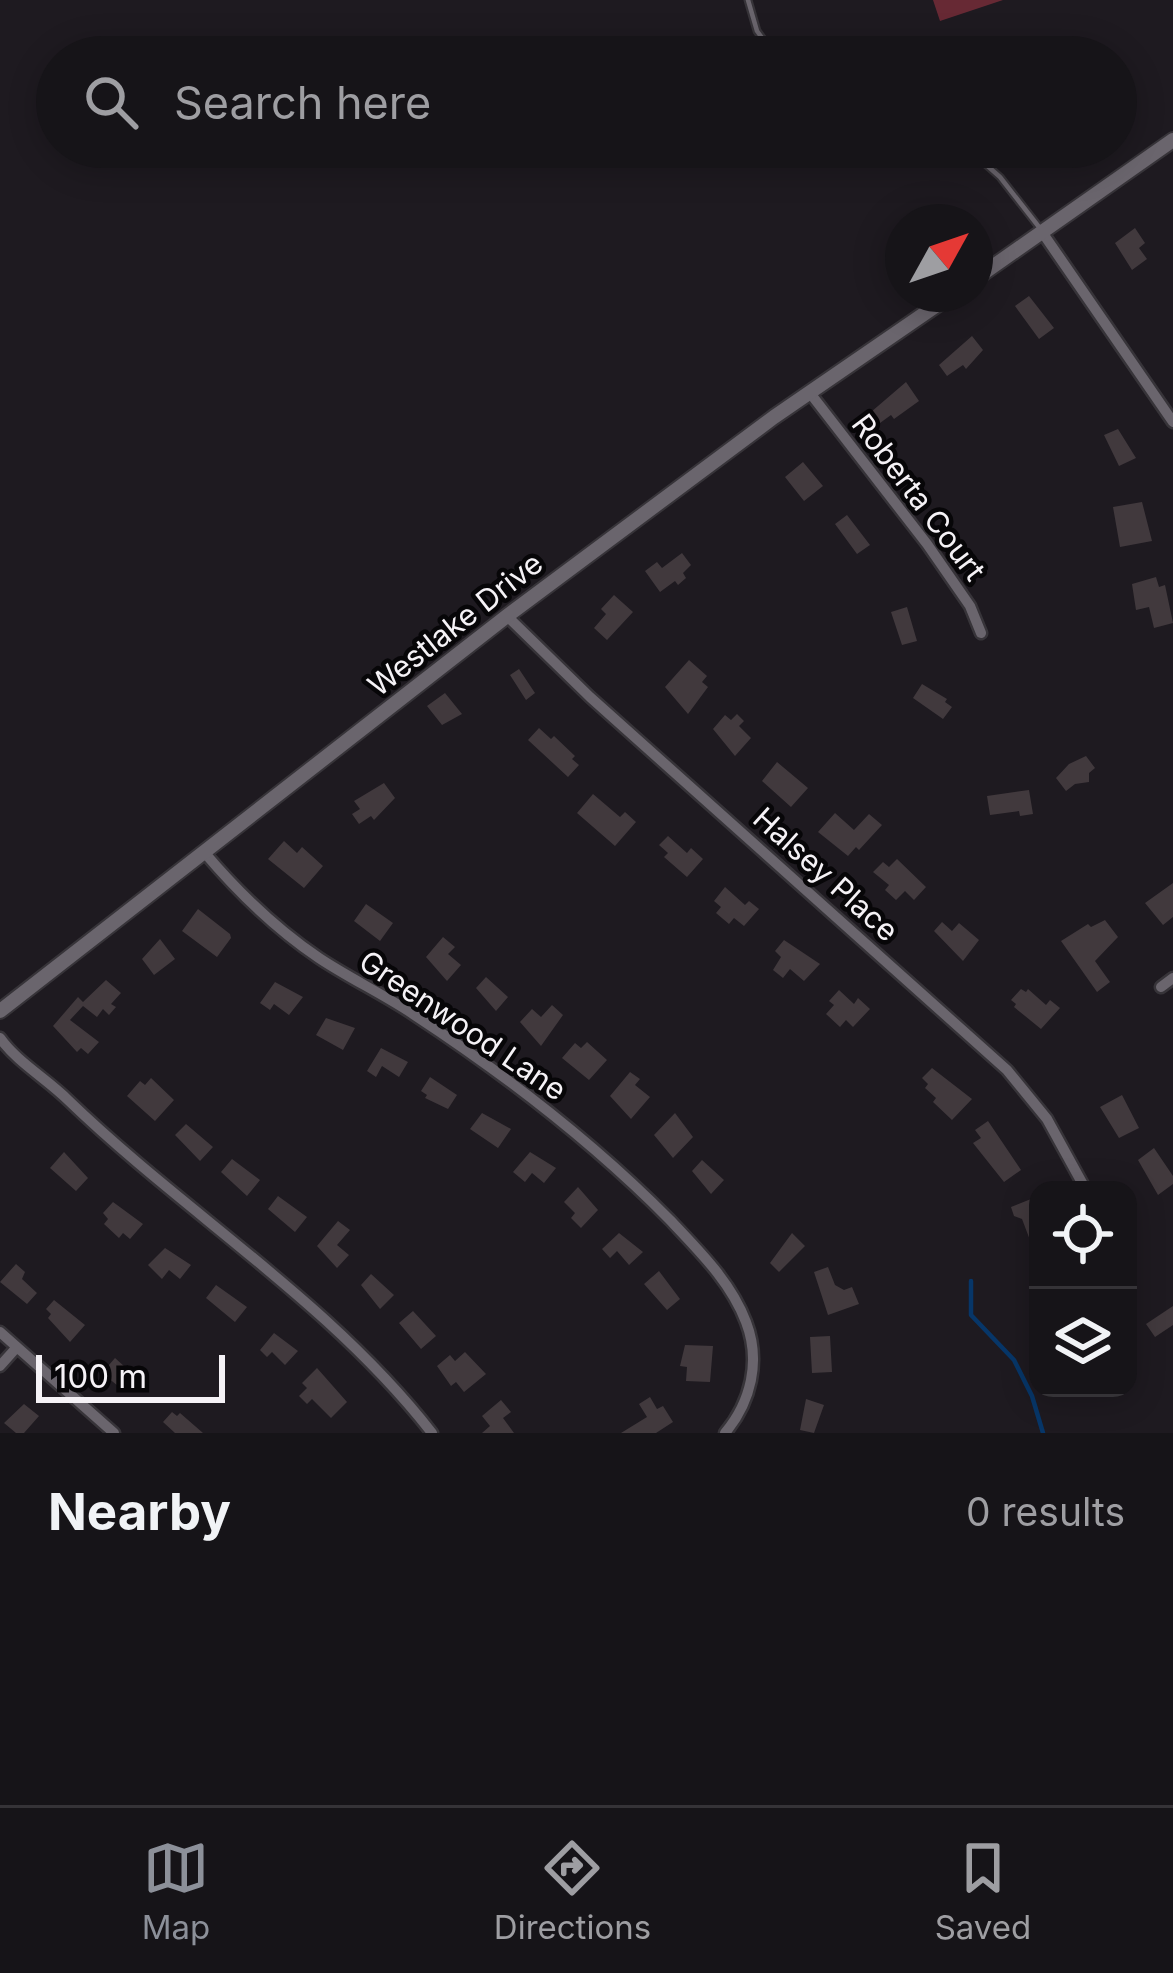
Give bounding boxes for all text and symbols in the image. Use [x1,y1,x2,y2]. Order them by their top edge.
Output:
search box [36,36,1137,168]
icon: search [78,69,144,135]
text: Search here [174,75,431,130]
north arrow [885,204,993,312]
street label: Roberta Court [845,407,993,587]
street label: Westlake Drive [361,545,549,703]
street label: Halsey Place [746,800,906,948]
street label: Greenwood Lane [353,942,573,1108]
map controls [1029,1181,1137,1397]
button: locate [1029,1181,1137,1289]
button: layers [1029,1289,1137,1397]
scale bar [36,1349,225,1402]
text: 100 m [54,1356,147,1396]
text: Nearby [48,1481,231,1542]
text: 0 results [966,1488,1125,1535]
tab: Map [142,1835,210,1947]
tab: Directions [494,1835,651,1947]
tab: Saved [935,1835,1031,1947]

